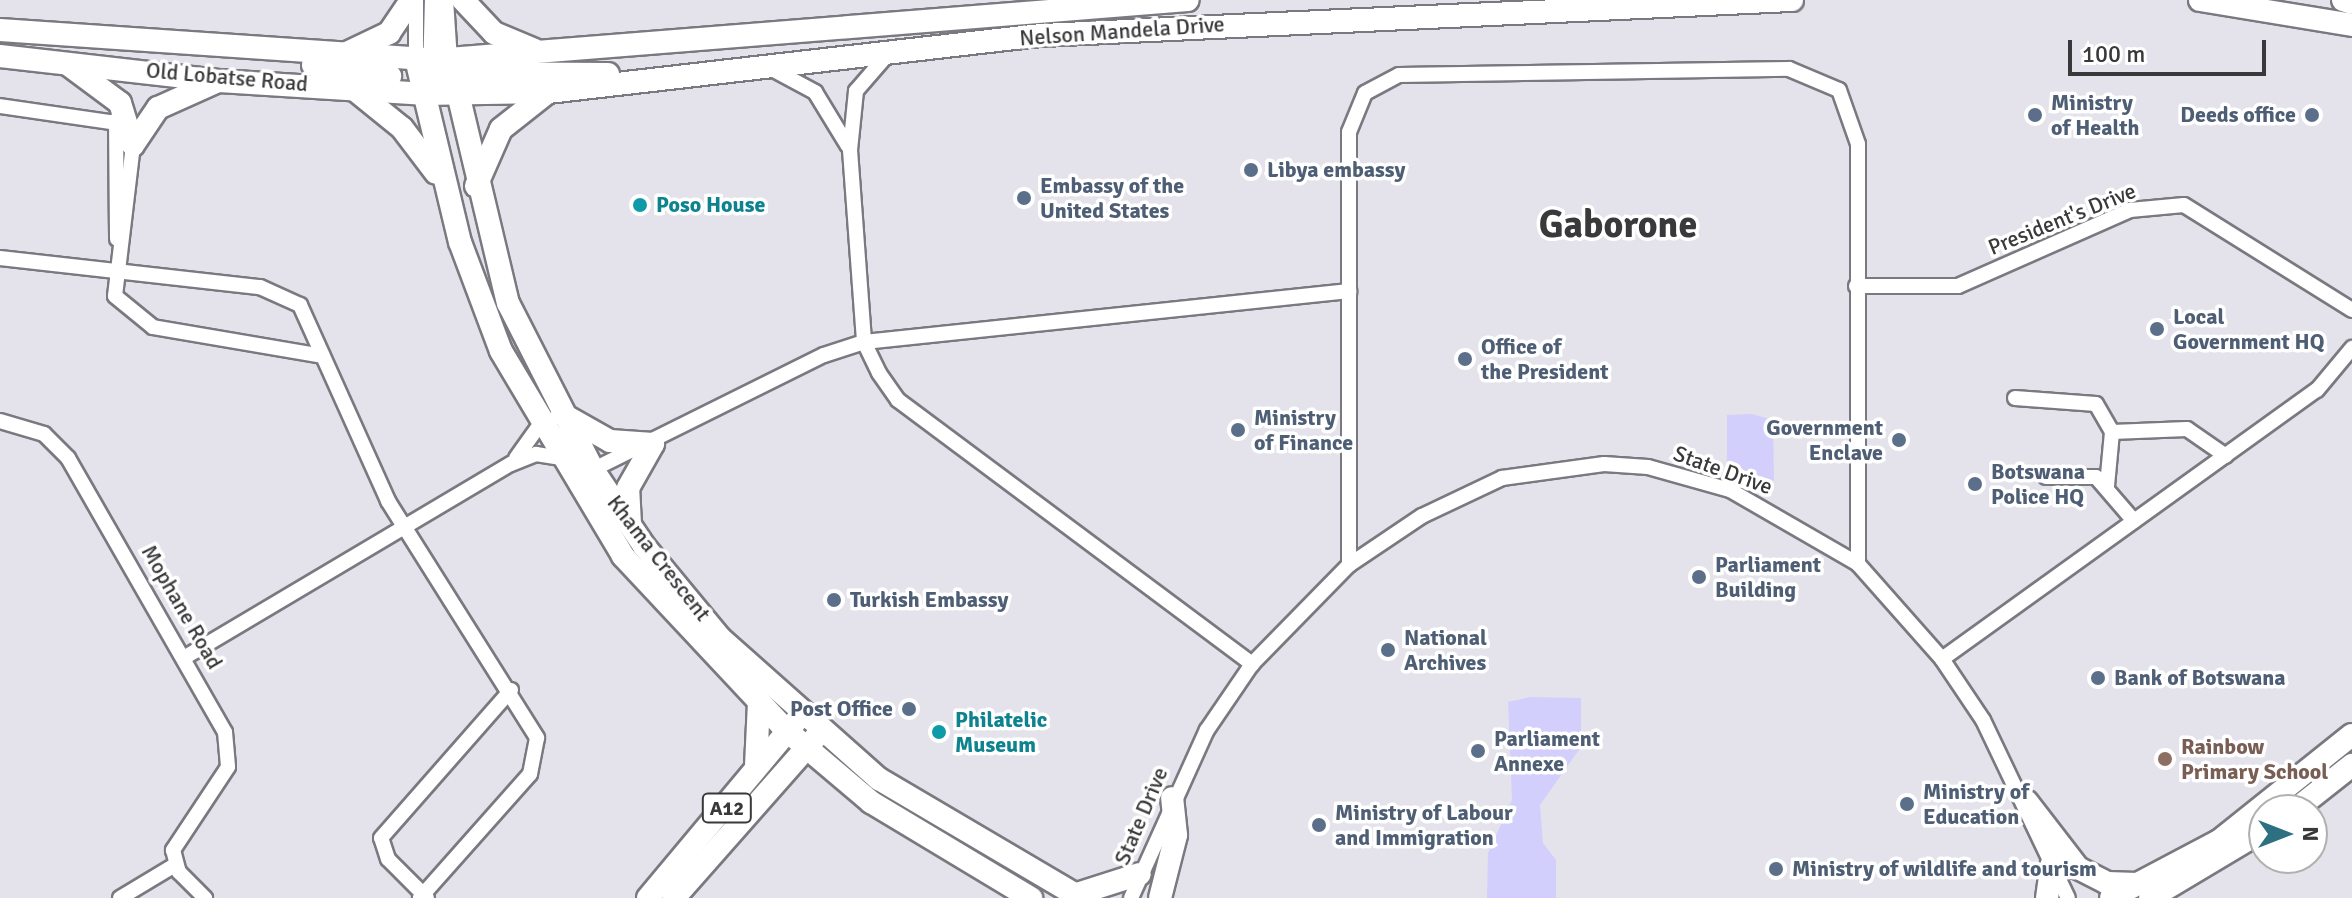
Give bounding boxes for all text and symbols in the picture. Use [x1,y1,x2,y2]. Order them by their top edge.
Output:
street label: Nelson Mandela Drive [1019,11,1225,51]
scale bar [2072,24,2270,74]
text: 100 m [2082,39,2145,69]
street label: Old Lobatse Road [145,57,309,97]
place label: Ministry of Health [2051,89,2139,140]
place label: Deeds office [2180,102,2296,128]
marker: Ministry of Health [2026,106,2044,124]
marker: Deeds office [2303,106,2321,124]
place label: Libya embassy [1267,157,1405,183]
marker: Libya embassy [1242,161,1260,179]
place label: Embassy of the United States [1040,172,1184,224]
street label: President's Drive [1984,177,2140,261]
marker: Embassy of the United States [1015,189,1033,207]
place label: Poso House [656,192,765,218]
marker: Poso House [631,196,649,214]
district label: Gaborone [1539,202,1697,248]
place label: Local Government HQ [2173,303,2324,354]
marker: Local Government HQ [2148,320,2166,338]
place label: Office of the President [1481,333,1608,384]
marker: Office of the President [1456,350,1474,368]
place label: Ministry of Finance [1254,404,1353,456]
place label: Government Enclave [1766,414,1883,466]
marker: Ministry of Finance [1229,421,1247,439]
marker: Government Enclave [1890,431,1908,449]
street label: State Drive [1670,440,1776,500]
place label: Botswana Police HQ [1991,458,2085,510]
marker: Botswana Police HQ [1966,475,1984,493]
street label: Khama Crescent [602,490,716,626]
street label: Mophane Road [136,540,228,674]
place label: Parliament Building [1715,551,1821,602]
marker: Parliament Building [1690,568,1708,586]
place label: Turkish Embassy [850,587,1008,613]
marker: Turkish Embassy [825,591,843,609]
place label: National Archives [1404,624,1487,676]
marker: National Archives [1379,641,1397,659]
place label: Bank of Botswana [2114,665,2286,691]
marker: Bank of Botswana [2089,669,2107,687]
place label: Post Office [790,696,893,722]
marker: Post Office [900,700,918,718]
place label: Philatelic Museum [955,706,1047,758]
marker: Philatelic Museum [930,723,948,741]
place label: Parliament Annexe [1494,725,1600,776]
place label: Rainbow Primary School [2181,733,2328,784]
marker: Parliament Annexe [1469,742,1487,760]
marker: Rainbow Primary School [2156,750,2174,768]
street label: State Drive [1109,763,1173,869]
place label: Ministry of Education [1923,778,2029,830]
road number: A12 [701,792,753,824]
north arrow [2248,794,2328,874]
marker: Ministry of Education [1898,795,1916,813]
place label: Ministry of Labour and Immigration [1335,799,1513,850]
marker: Ministry of Labour and Immigration [1310,816,1328,834]
text: N [2297,826,2324,842]
place label: Ministry of wildlife and tourism [1792,856,2097,882]
marker: Ministry of wildlife and tourism [1767,860,1785,878]

